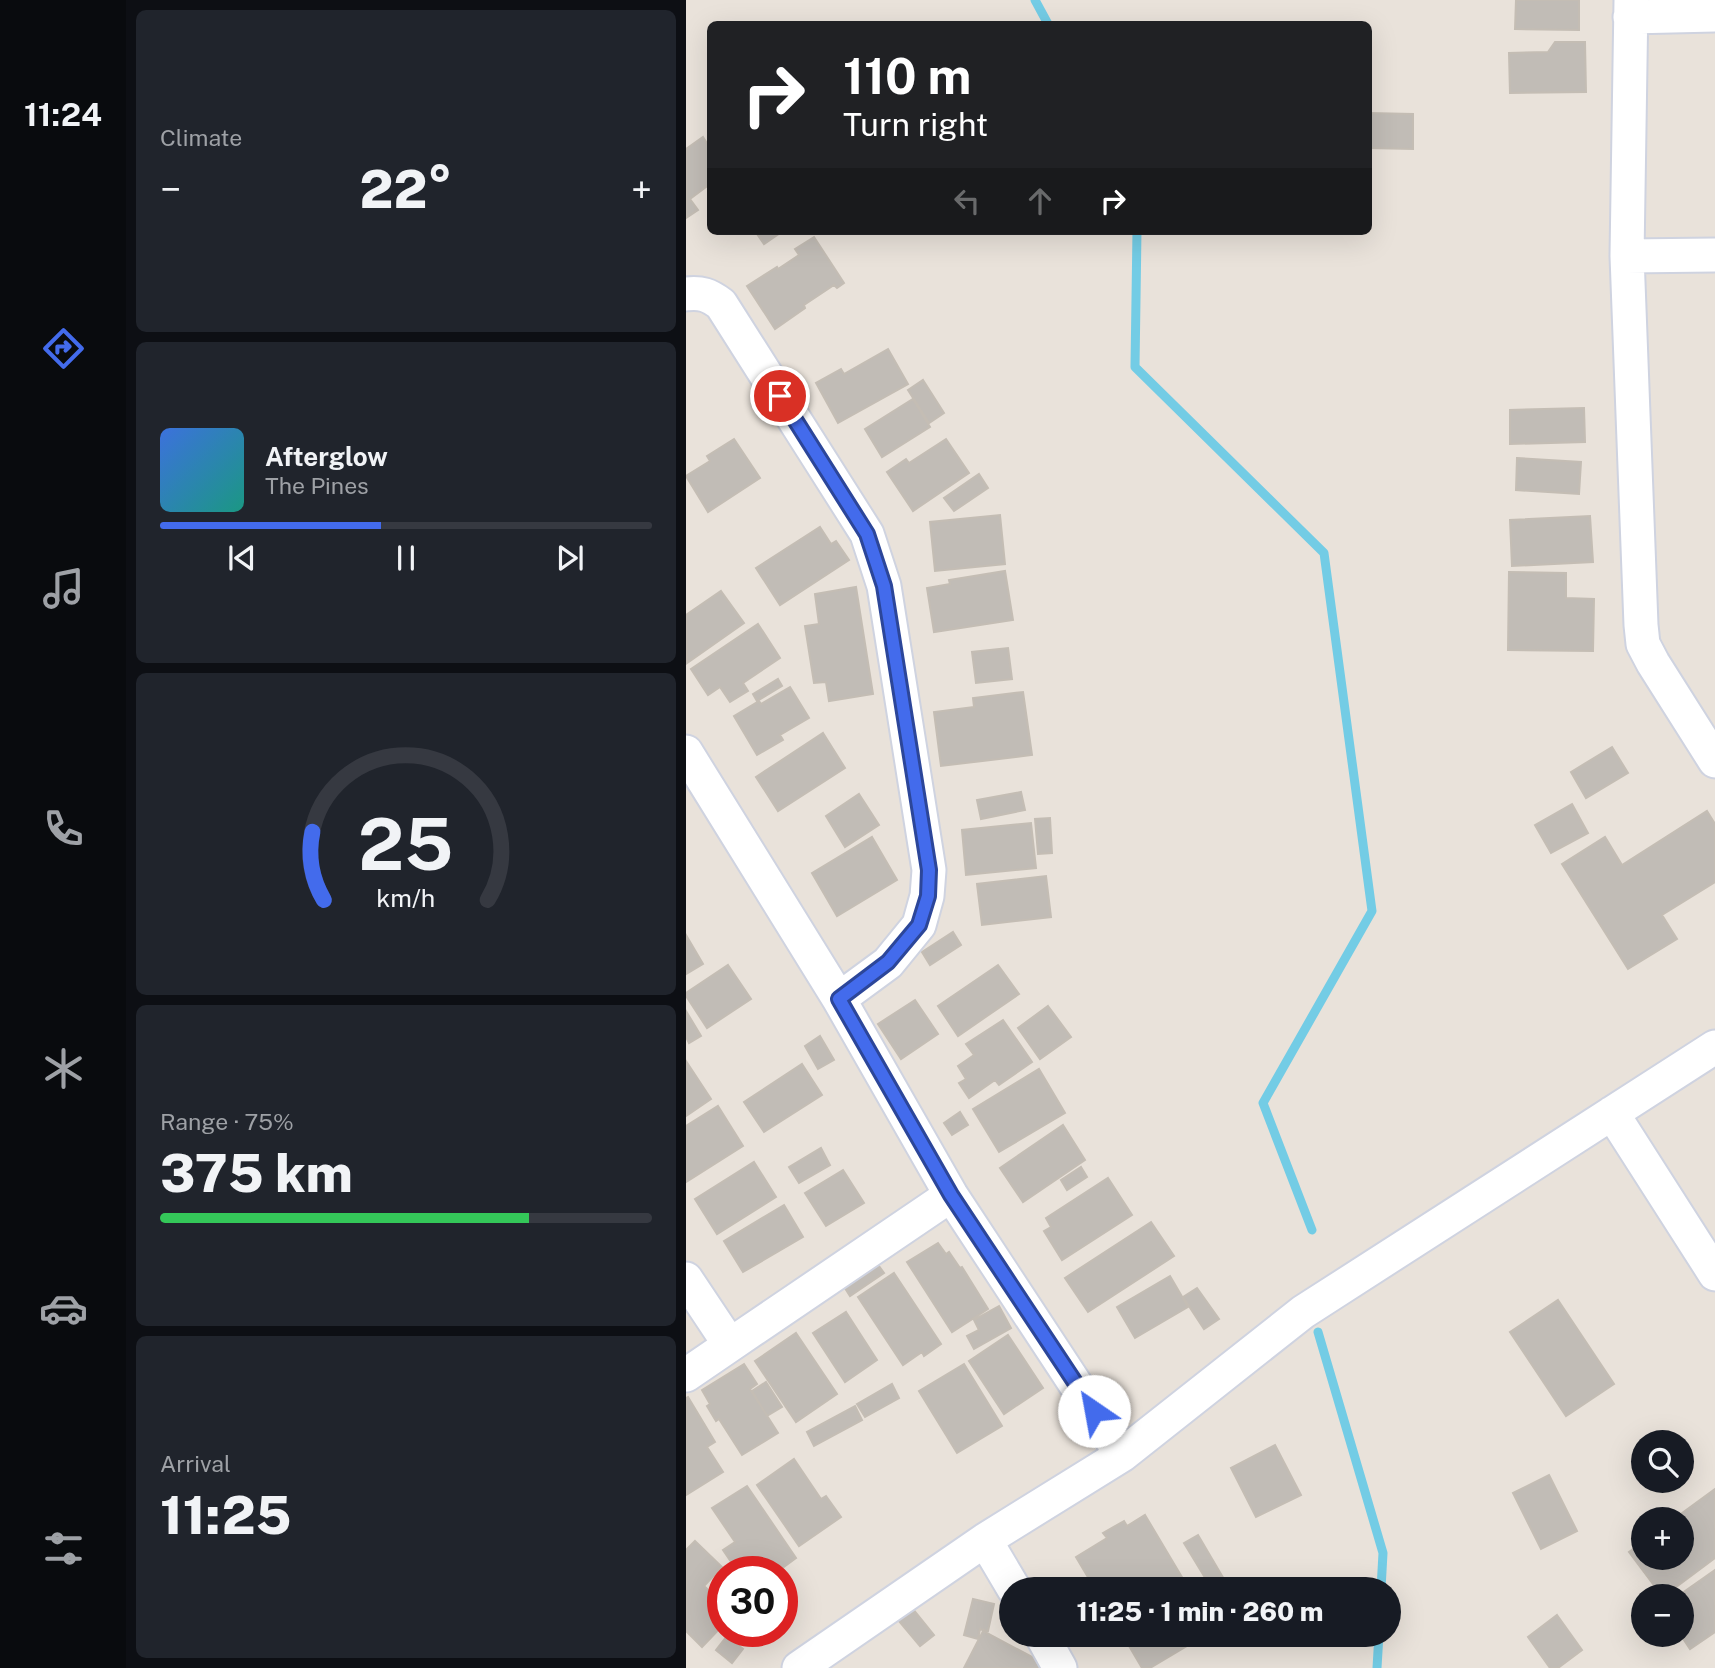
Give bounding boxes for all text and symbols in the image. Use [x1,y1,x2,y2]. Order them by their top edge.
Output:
text: 110 m [843,47,971,105]
icon: right [728,49,819,140]
text: 11:24 [24,96,102,133]
text: Turn right [843,106,988,143]
text: Climate [160,124,242,151]
text: 22° [360,159,452,220]
text: − [160,167,181,212]
text: + [631,167,652,212]
icon: left [948,182,986,220]
icon: ahead [1021,182,1059,220]
icon: right [1094,182,1132,220]
icon: directions [39,324,88,373]
pin [750,366,810,426]
icon: arrive [761,377,799,415]
text: Afterglow [265,441,388,472]
text: The Pines [265,472,369,499]
icon: previous [223,539,261,577]
icon: pause [387,539,425,577]
icon: next [551,539,589,577]
icon: music [39,564,88,613]
text: 25 [358,801,454,886]
icon: phone [39,804,88,853]
text: km/h [377,883,435,913]
icon: climate [39,1044,88,1093]
text: Range · 75% [160,1108,294,1135]
text: 375 km [160,1143,353,1204]
icon: car [39,1284,88,1333]
position arrow [1057,1374,1131,1448]
map controls [1631,1430,1694,1647]
button: search [1631,1430,1694,1493]
text: Arrival [160,1450,231,1477]
text: 11:25 [160,1485,292,1546]
button: + [1631,1507,1694,1570]
icon: filters [39,1524,88,1573]
speed limit sign: 30 [707,1556,798,1647]
button: − [1631,1584,1694,1647]
text: 11:25 · 1 min · 260 m [1076,1596,1324,1627]

